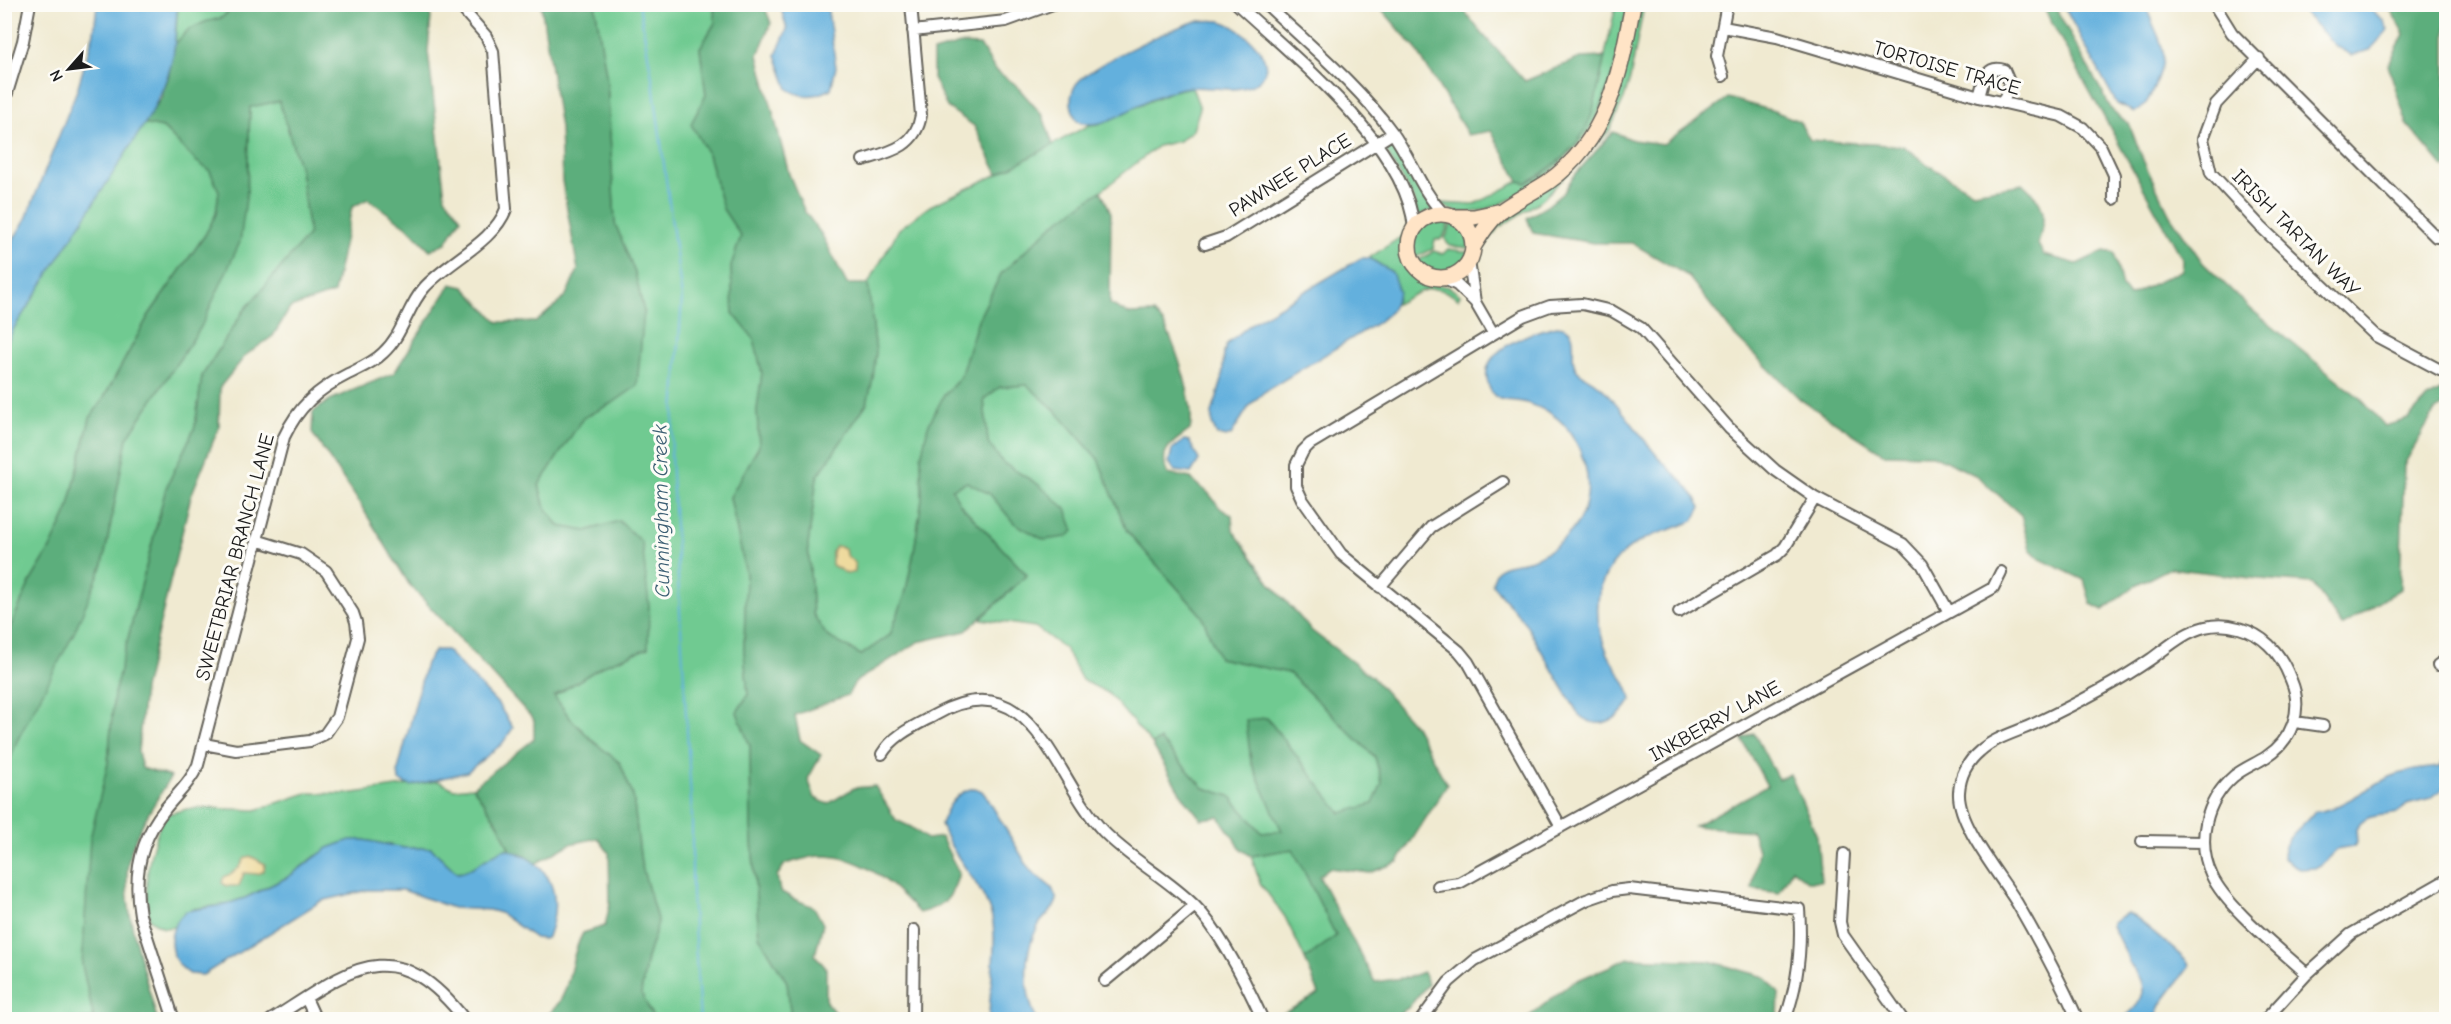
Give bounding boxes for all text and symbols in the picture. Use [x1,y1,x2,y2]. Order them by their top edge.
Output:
street label: TORTOISE TRACE [1871,36,2023,100]
north arrow [39,39,99,99]
text: N [46,67,67,84]
street label: PAWNEE PLACE [1225,128,1355,222]
street label: IRISH TARTAN WAY [2227,164,2365,302]
water label: Cunningham Creek [647,424,675,598]
street label: SWEETBRIAR BRANCH LANE [191,431,279,683]
street label: INKBERRY LANE [1646,676,1784,766]

